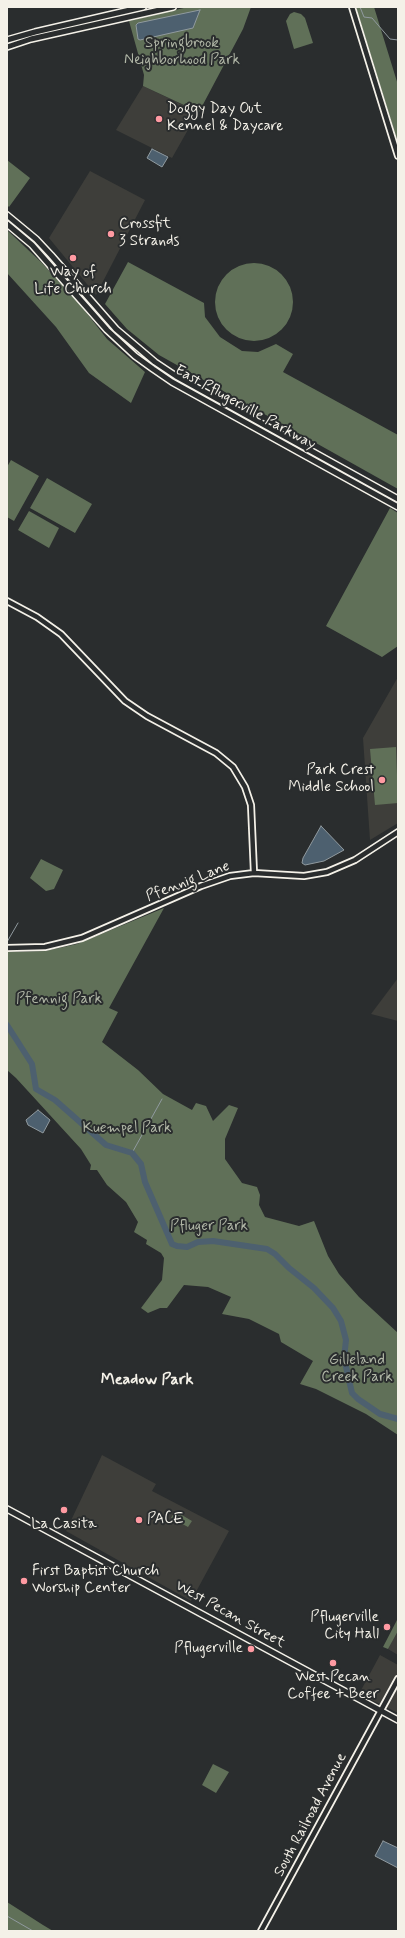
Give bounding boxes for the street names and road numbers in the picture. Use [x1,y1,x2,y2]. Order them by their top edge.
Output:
street label: East Pflugerville Parkway [171,362,319,454]
street label: Pfennig Lane [144,858,232,906]
street label: West Pecan Street [172,1577,288,1653]
street label: South Railroad Avenue [271,1750,351,1880]

